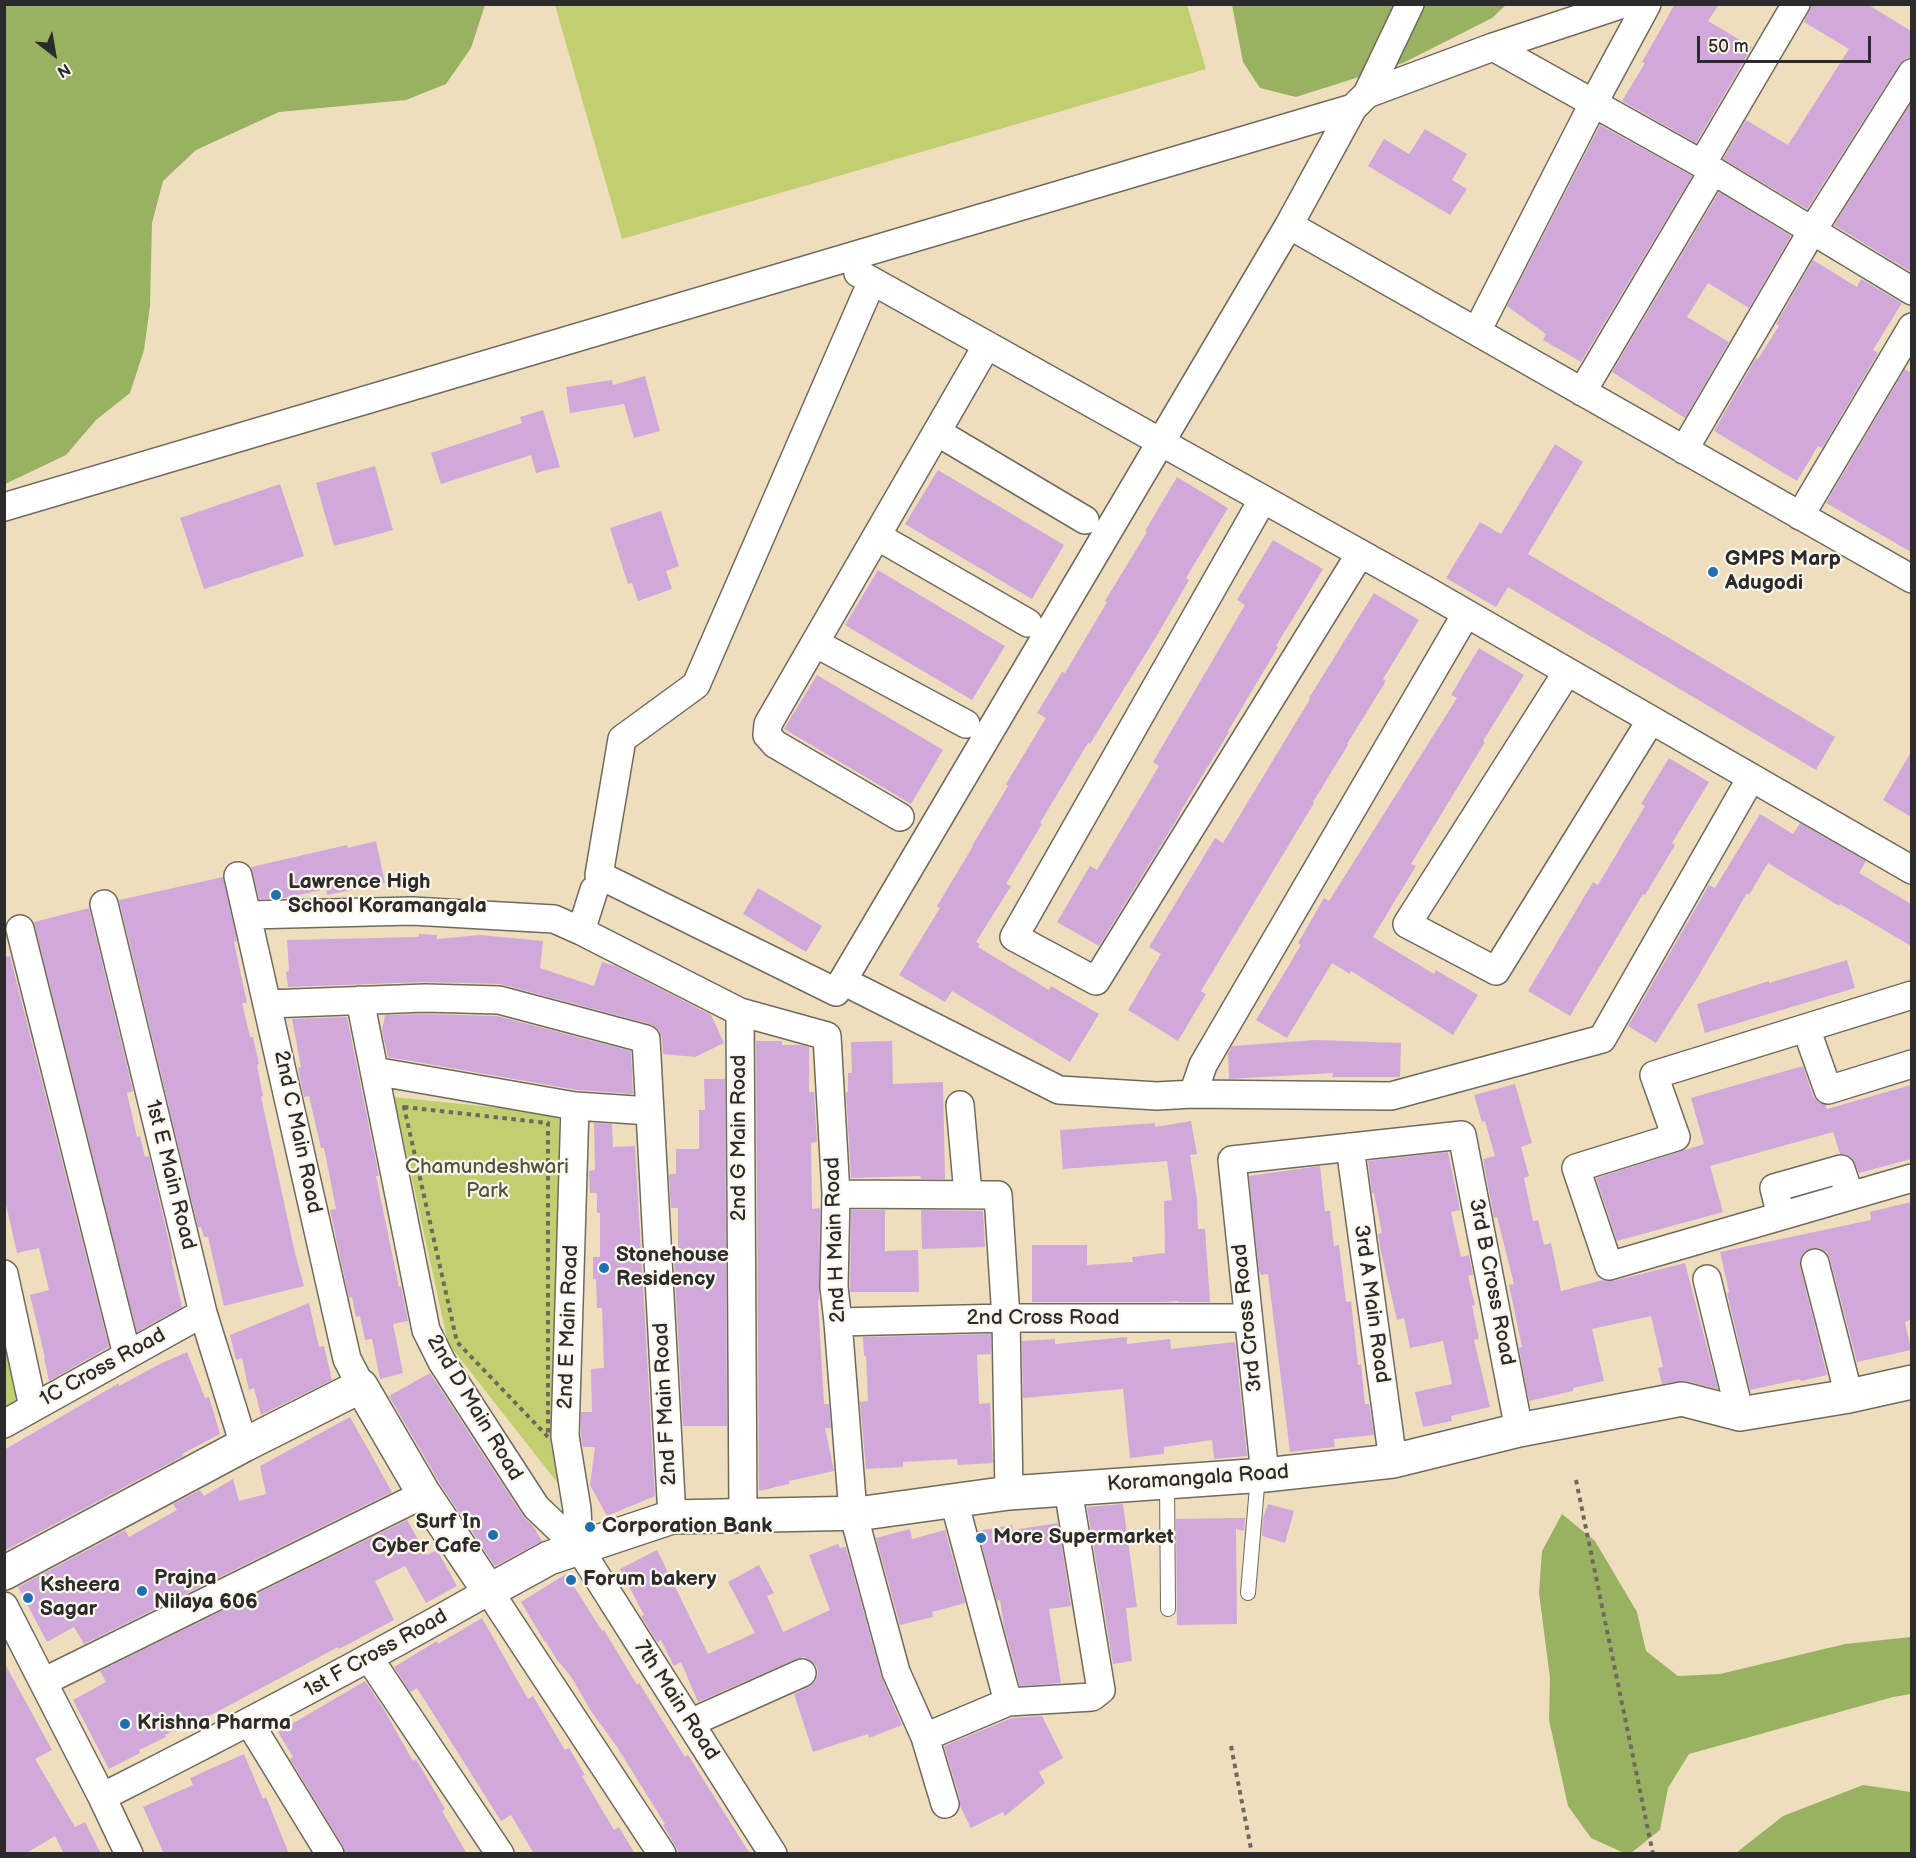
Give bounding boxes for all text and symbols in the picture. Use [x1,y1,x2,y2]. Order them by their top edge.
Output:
north arrow [24,24,84,84]
scale bar [1700,24,1874,62]
text: 50 m [1708,36,1749,57]
text: N [53,59,74,81]
place label: GMPS Marp Adugodi [1725,547,1841,597]
marker: GMPS Marp Adugodi [1706,565,1720,579]
place label: Lawrence High School Koramangala [288,870,487,920]
marker: Lawrence High School Koramangala [269,888,283,902]
street label: 2nd C Main Road [267,1048,327,1216]
street label: 2nd G Main Road [727,1055,753,1221]
street label: 1st E Main Road [139,1098,201,1252]
park label: Chamundeshwari Park [405,1155,569,1205]
street label: 2nd H Main Road [821,1157,851,1323]
street label: 3rd B Cross Road [1462,1197,1520,1367]
street label: 3rd A Main Road [1347,1223,1395,1385]
place label: Stonehouse Residency [616,1243,729,1293]
street label: 3rd Cross Road [1228,1243,1268,1393]
street label: 2nd E Main Road [554,1244,584,1410]
marker: Stonehouse Residency [597,1261,611,1275]
street label: 2nd Cross Road [966,1306,1120,1332]
street label: 2nd F Main Road [649,1322,683,1486]
street label: 1C Cross Road [36,1323,170,1413]
street label: 2nd D Main Road [420,1330,528,1486]
street label: Koramangala Road [1106,1460,1290,1498]
place label: Surf In Cyber Cafe [372,1510,481,1560]
place label: Corporation Bank [602,1514,772,1540]
marker: Corporation Bank [583,1520,597,1534]
place label: More Supermarket [993,1525,1174,1551]
marker: Surf In Cyber Cafe [486,1528,500,1542]
marker: More Supermarket [974,1531,988,1545]
place label: Prajna Nilaya 606 [154,1566,258,1616]
place label: Forum bakery [583,1567,716,1593]
place label: Ksheera Sagar [40,1573,120,1623]
marker: Forum bakery [564,1573,578,1587]
marker: Prajna Nilaya 606 [135,1584,149,1598]
marker: Ksheera Sagar [21,1591,35,1605]
street label: 1st F Cross Road [300,1604,452,1704]
street label: 7th Main Road [628,1637,724,1765]
place label: Krishna Pharma [137,1711,291,1737]
marker: Krishna Pharma [118,1717,132,1731]

